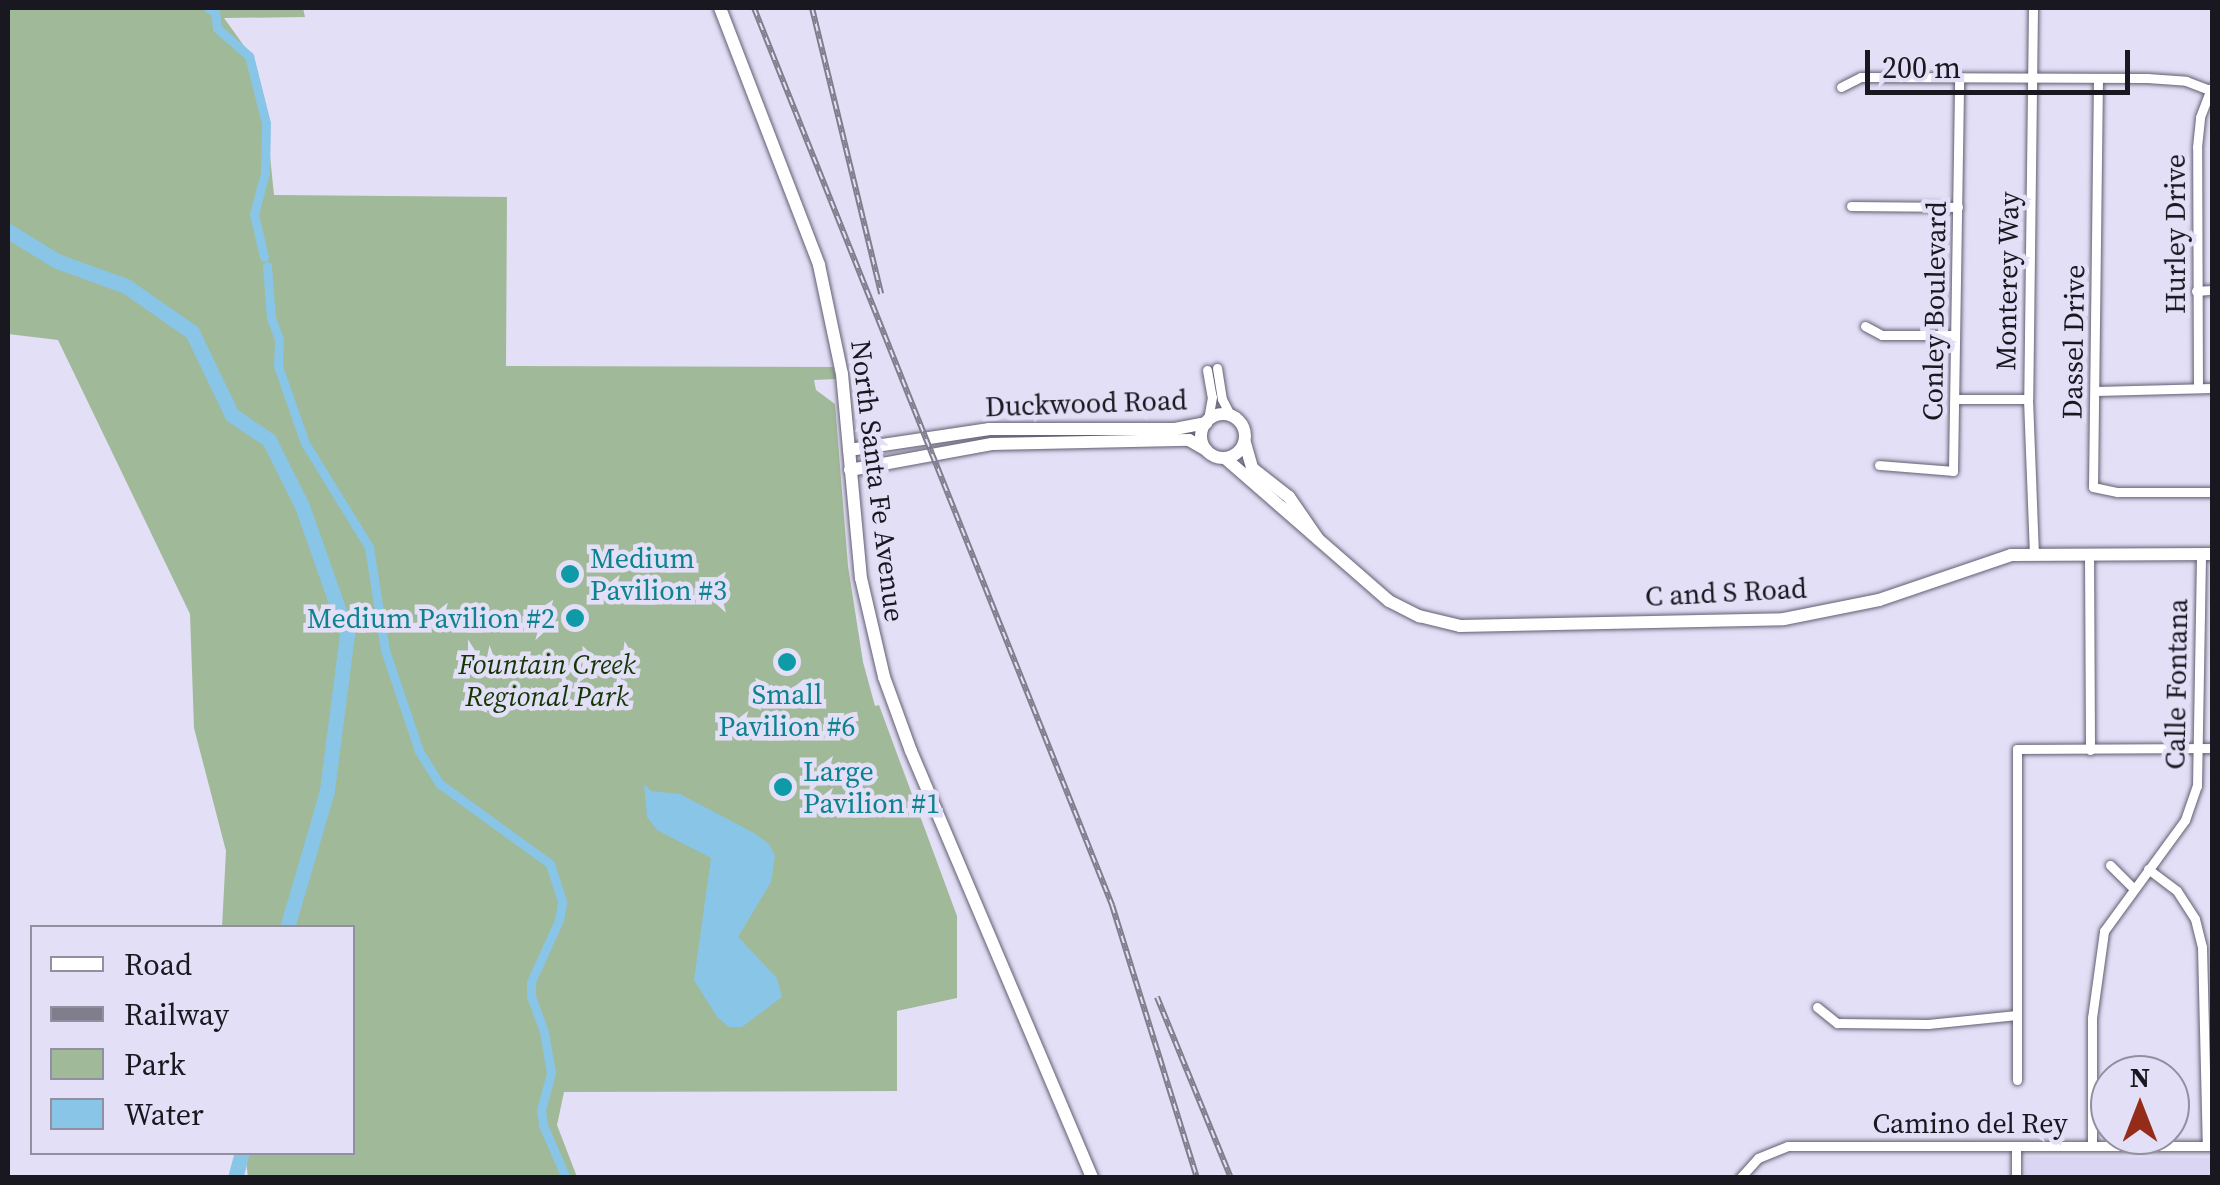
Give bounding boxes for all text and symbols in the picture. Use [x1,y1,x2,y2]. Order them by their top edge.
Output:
scale bar [1870,30,2135,92]
text: 200 m [1882,47,1961,88]
street label: Hurley Drive [2158,154,2192,314]
street label: Monterey Way [1989,191,2025,371]
street label: Conley Boulevard [1915,201,1953,421]
street label: Dassel Drive [2055,264,2091,420]
street label: North Santa Fe Avenue [844,338,912,624]
street label: Duckwood Road [984,383,1188,423]
place label: Medium Pavilion #3 [590,541,727,607]
marker: Medium Pavilion #3 [559,563,581,585]
street label: C and S Road [1644,571,1808,613]
street label: Calle Fontana [2158,598,2194,770]
place label: Medium Pavilion #2 [307,601,555,635]
marker: Medium Pavilion #2 [564,607,586,629]
park label: Fountain Creek Regional Park [458,647,636,713]
marker: Small Pavilion #6 [776,651,798,673]
place label: Small Pavilion #6 [719,677,855,743]
place label: Large Pavilion #1 [803,754,940,820]
marker: Large Pavilion #1 [772,776,794,798]
legend [30,925,355,1155]
text: Road [124,944,192,985]
text: Railway [124,994,229,1035]
text: Park [124,1044,186,1085]
north arrow [2090,1055,2190,1155]
text: N [2130,1058,2150,1096]
text: Water [124,1094,204,1135]
street label: Camino del Rey [1872,1106,2068,1140]

